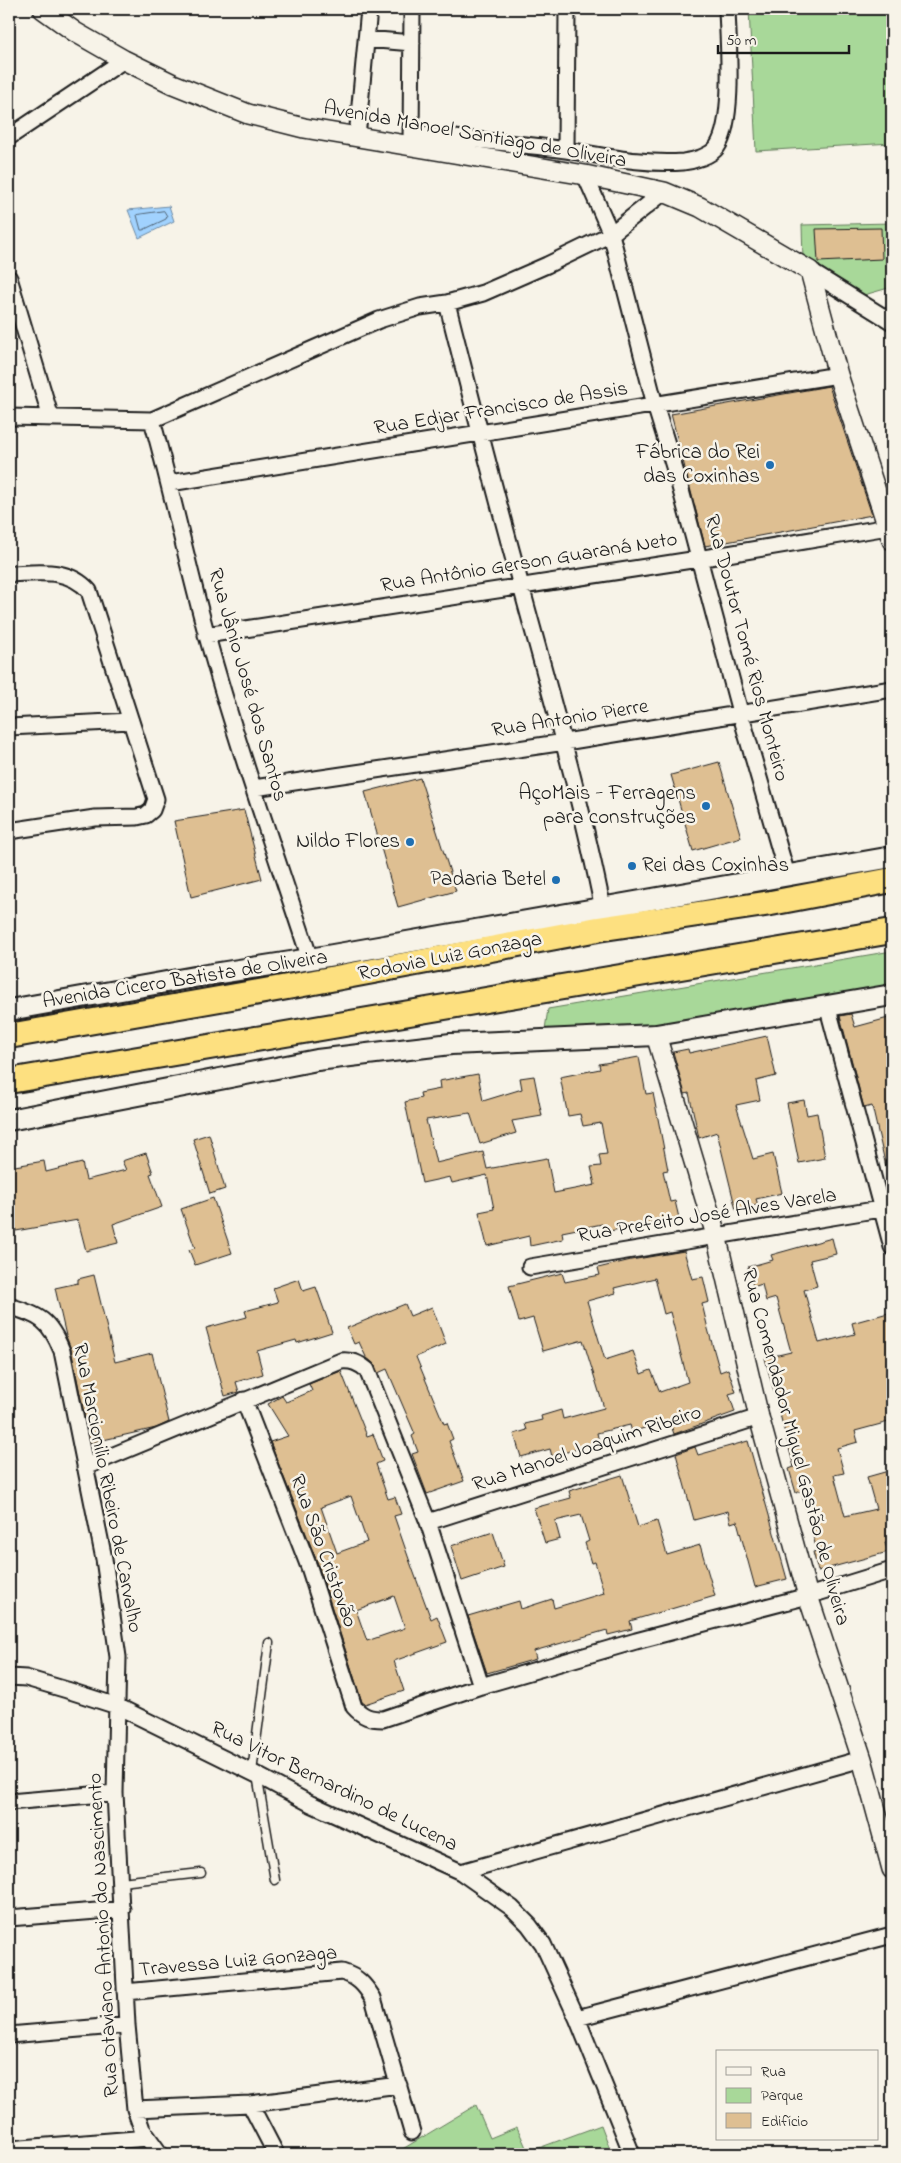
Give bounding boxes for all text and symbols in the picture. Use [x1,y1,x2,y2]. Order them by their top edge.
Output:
scale bar [718,22,850,54]
text: 50 m [726,30,757,52]
street label: Avenida Manoel Santiago de Oliveira [321,94,629,178]
street label: Rua Edjar Francisco de Assis [372,374,630,444]
place label: Fábrica do Rei das Coxinhas [635,438,760,492]
marker: Fábrica do Rei das Coxinhas [764,459,776,471]
street label: Rua Doutor Tomé Rios Monteiro [696,511,796,785]
street label: Rua Antônio Gerson Guaraná Neto [378,525,680,601]
street label: Rua Jânio José dos Santos [199,565,295,805]
street label: Rua Antonio Pierre [490,692,651,746]
place label: AçoMais - Ferragens para construções [519,779,696,833]
marker: AçoMais - Ferragens para construções [700,800,712,812]
place label: Nildo Flores [296,827,400,857]
marker: Nildo Flores [404,836,416,848]
place label: Rei das Coxinhas [642,851,789,881]
marker: Rei das Coxinhas [626,860,638,872]
place label: Padaria Betel [430,865,546,895]
marker: Padaria Betel [550,874,562,886]
street label: Rodovia Luiz Gonzaga [356,924,545,991]
street label: Avenida Cicero Batista de Oliveira [40,943,330,1017]
street label: Rua Prefeito José Alves Varela [575,1181,839,1251]
street label: Rua Comendador Miguel Gastão de Oliveira [731,1265,857,1630]
street label: Rua Marcionilio Ribeiro de Carvalho [64,1341,150,1635]
street label: Rua Manoel Joaquim Ribeiro [469,1398,706,1500]
street label: Rua São Cristovão [281,1470,365,1632]
street label: Rua Vitor Bernardino de Lucena [205,1714,463,1860]
street label: Rua Otaviano Antonio do Nascimento [81,1772,127,2098]
street label: Travessa Luiz Gonzaga [138,1938,339,1988]
legend [716,2050,878,2140]
text: Rua [761,2061,786,2083]
text: Parque [761,2085,803,2107]
text: Edifício [761,2111,808,2133]

